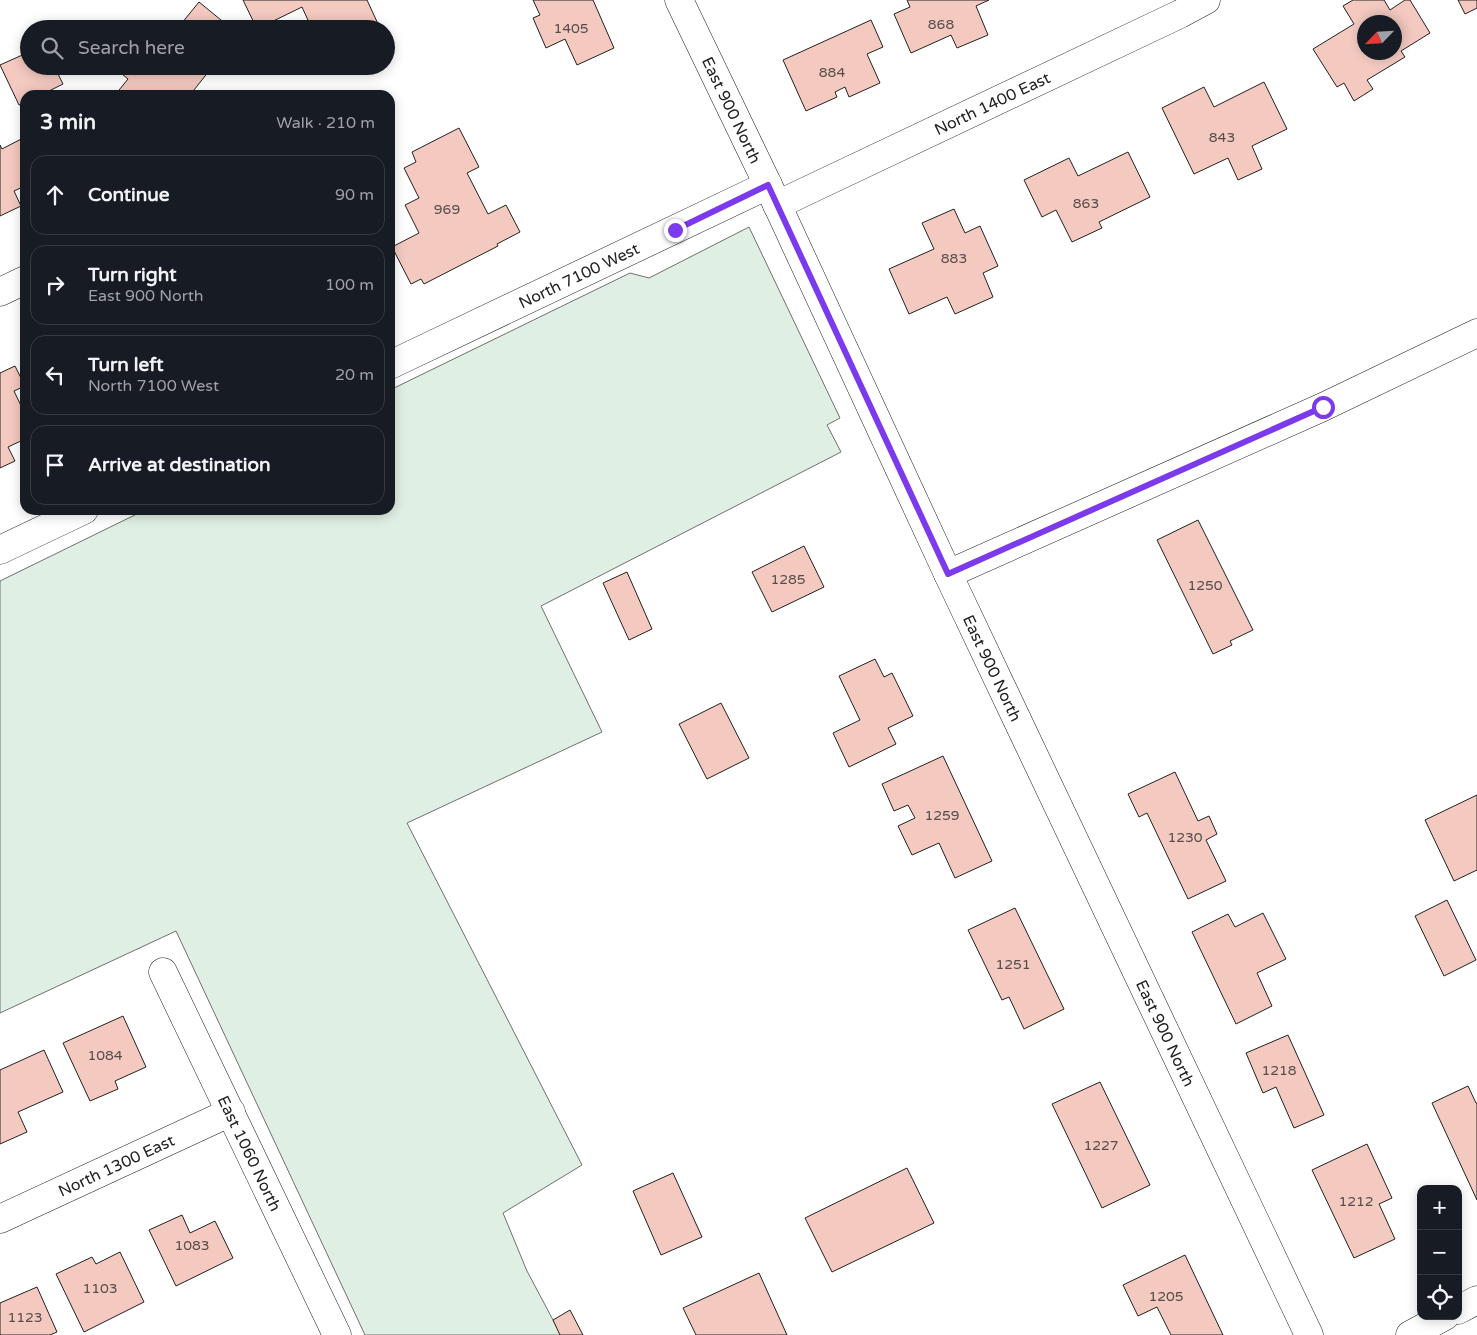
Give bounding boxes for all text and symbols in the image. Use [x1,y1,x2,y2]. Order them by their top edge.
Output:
north arrow [1357,15,1402,60]
house number: 868 [928,16,954,33]
search box [20,20,395,75]
house number: 1405 [553,20,589,37]
icon: search [38,34,66,62]
text: Search here [78,37,185,59]
street label: East 900 North [697,54,765,167]
house number: 884 [819,64,845,81]
street label: North 1400 East [931,68,1054,140]
text: 3 min [40,110,96,135]
text: Walk · 210 m [276,113,375,133]
house number: 843 [1209,129,1235,146]
icon: ahead [41,181,69,209]
text: Continue [88,184,170,206]
text: 90 m [335,185,374,205]
house number: 863 [1073,195,1099,212]
house number: 969 [434,201,460,218]
route end [664,219,687,242]
street label: North 7100 West [516,239,643,313]
house number: 883 [941,250,967,267]
text: Turn right [88,264,176,286]
icon: right [41,271,69,299]
text: 100 m [325,275,374,295]
text: East 900 North [88,286,204,306]
text: Turn left [88,354,164,376]
icon: left [41,361,69,389]
text: 20 m [335,365,374,385]
text: North 7100 West [88,376,219,396]
route start [1312,396,1335,419]
icon: arrive [41,451,69,479]
text: Arrive at destination [88,454,271,476]
house number: 1285 [770,571,806,588]
house number: 1250 [1187,577,1223,594]
street label: East 900 North [958,612,1026,725]
house number: 1259 [924,807,960,824]
house number: 1230 [1167,829,1203,846]
house number: 1251 [995,956,1031,973]
street label: East 900 North [1131,977,1199,1090]
house number: 1084 [87,1047,123,1064]
house number: 1218 [1261,1062,1297,1079]
street label: East 1060 North [213,1093,285,1215]
street label: North 1300 East [55,1131,178,1202]
house number: 1227 [1083,1137,1119,1154]
map controls [1417,1185,1462,1320]
button: + [1417,1185,1462,1230]
house number: 1212 [1338,1193,1374,1210]
button: − [1417,1230,1462,1275]
house number: 1083 [174,1237,210,1254]
button: locate [1417,1275,1462,1320]
house number: 1103 [82,1280,118,1297]
house number: 1205 [1148,1288,1184,1305]
house number: 1123 [7,1309,43,1326]

